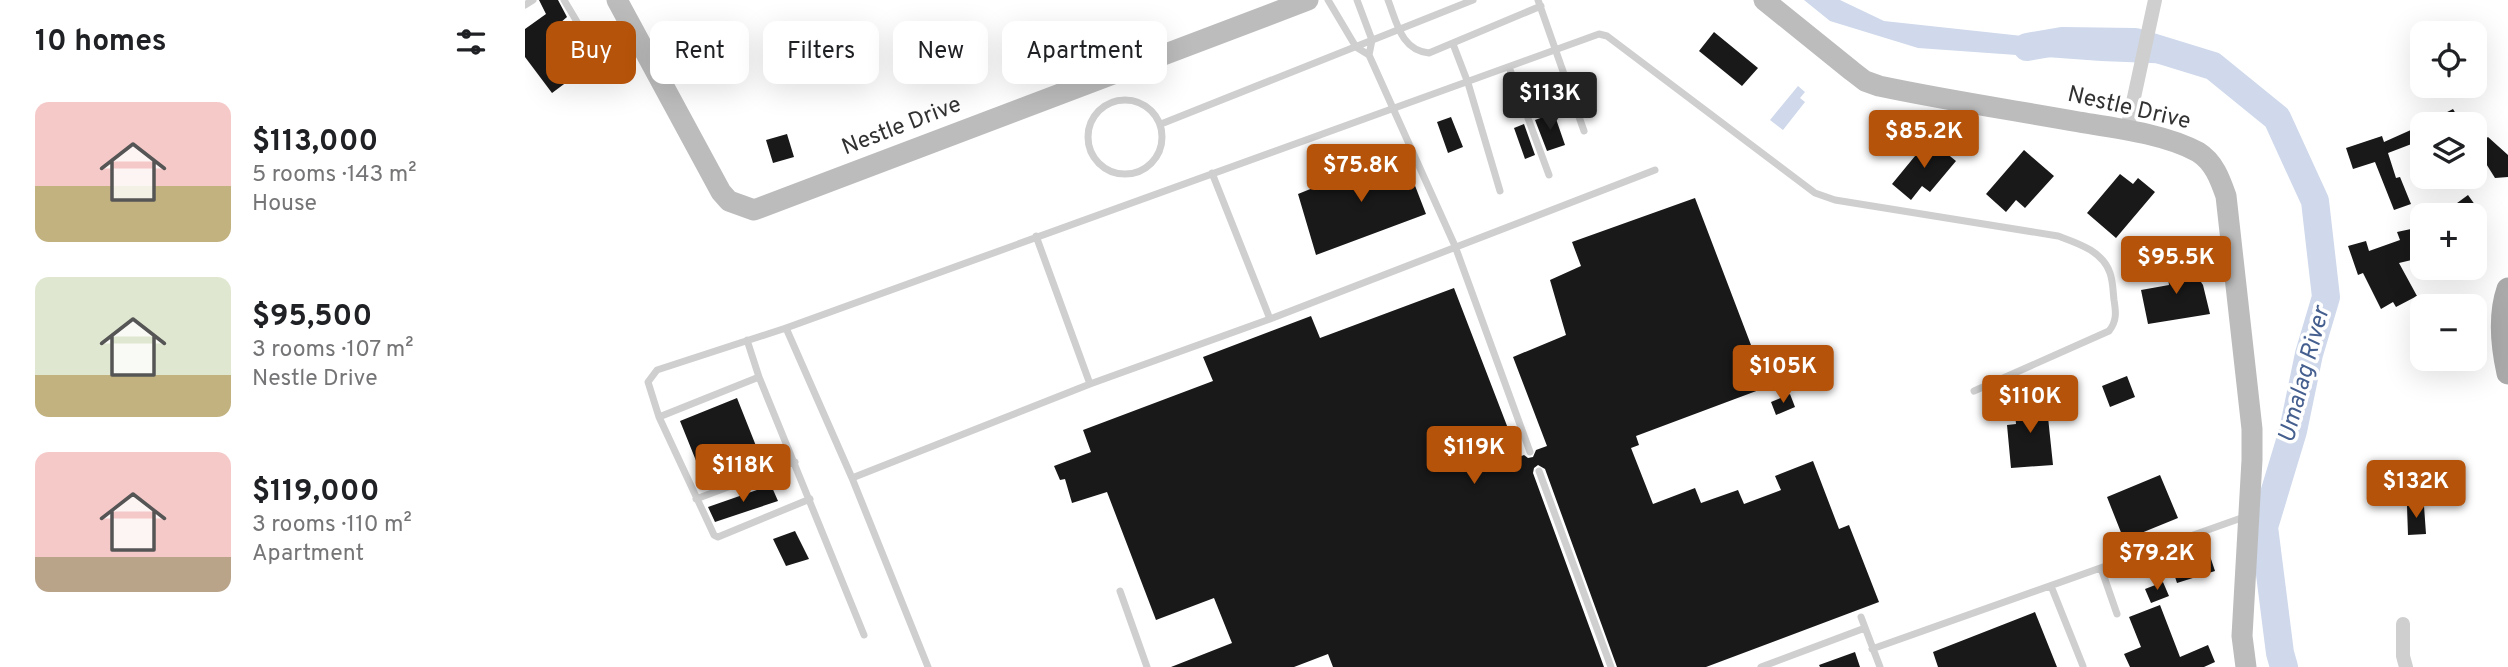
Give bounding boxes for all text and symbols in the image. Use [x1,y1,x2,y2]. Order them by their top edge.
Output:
chip: Buy [546,21,636,84]
chip: Rent [650,21,749,84]
chip: Filters [763,21,879,84]
chip: New [893,21,988,84]
chip: Apartment [1002,21,1167,84]
map controls [2410,21,2487,371]
button: locate [2410,21,2487,98]
icon: filters [452,23,490,61]
text: 10 homes [35,24,166,61]
pin: $113K [1501,72,1599,132]
text: $113K [1519,80,1581,109]
street label: Nestle Drive [2065,81,2193,137]
street label: Nestle Drive [838,91,966,163]
pin: $85.2K [1867,110,1981,170]
button: layers [2410,112,2487,189]
text: $85.2K [1885,118,1963,147]
text: $113,000 [252,124,378,161]
icon: home [91,130,175,214]
pin: $75.8K [1304,144,1418,204]
text: $75.8K [1323,152,1399,181]
text: 5 rooms · 143 m² [252,161,417,190]
text: House [252,190,317,219]
button: + [2410,203,2487,280]
pin: $95.5K [2119,236,2233,296]
text: $95.5K [2137,244,2215,273]
button: − [2410,294,2487,371]
text: $95,500 [252,299,372,336]
water label: Umalag River [2272,302,2338,446]
icon: home [91,305,175,389]
text: 3 rooms · 107 m² [252,336,414,365]
pin: $105K [1734,346,1832,405]
text: $105K [1749,353,1817,382]
text: Nestle Drive [252,365,378,394]
pin: $110K [1981,376,2079,435]
text: $110K [1998,383,2062,412]
pin: $119K [1425,426,1523,486]
text: $119K [1443,434,1505,463]
pin: $118K [694,444,792,504]
text: $118K [712,452,774,481]
pin: $132K [2367,461,2465,520]
text: $132K [2383,468,2449,497]
text: $119,000 [252,474,379,511]
icon: home [91,480,175,564]
text: 3 rooms · 110 m² [252,511,412,540]
pin: $79.2K [2100,532,2214,592]
text: Apartment [252,540,364,569]
text: $79.2K [2119,540,2195,569]

